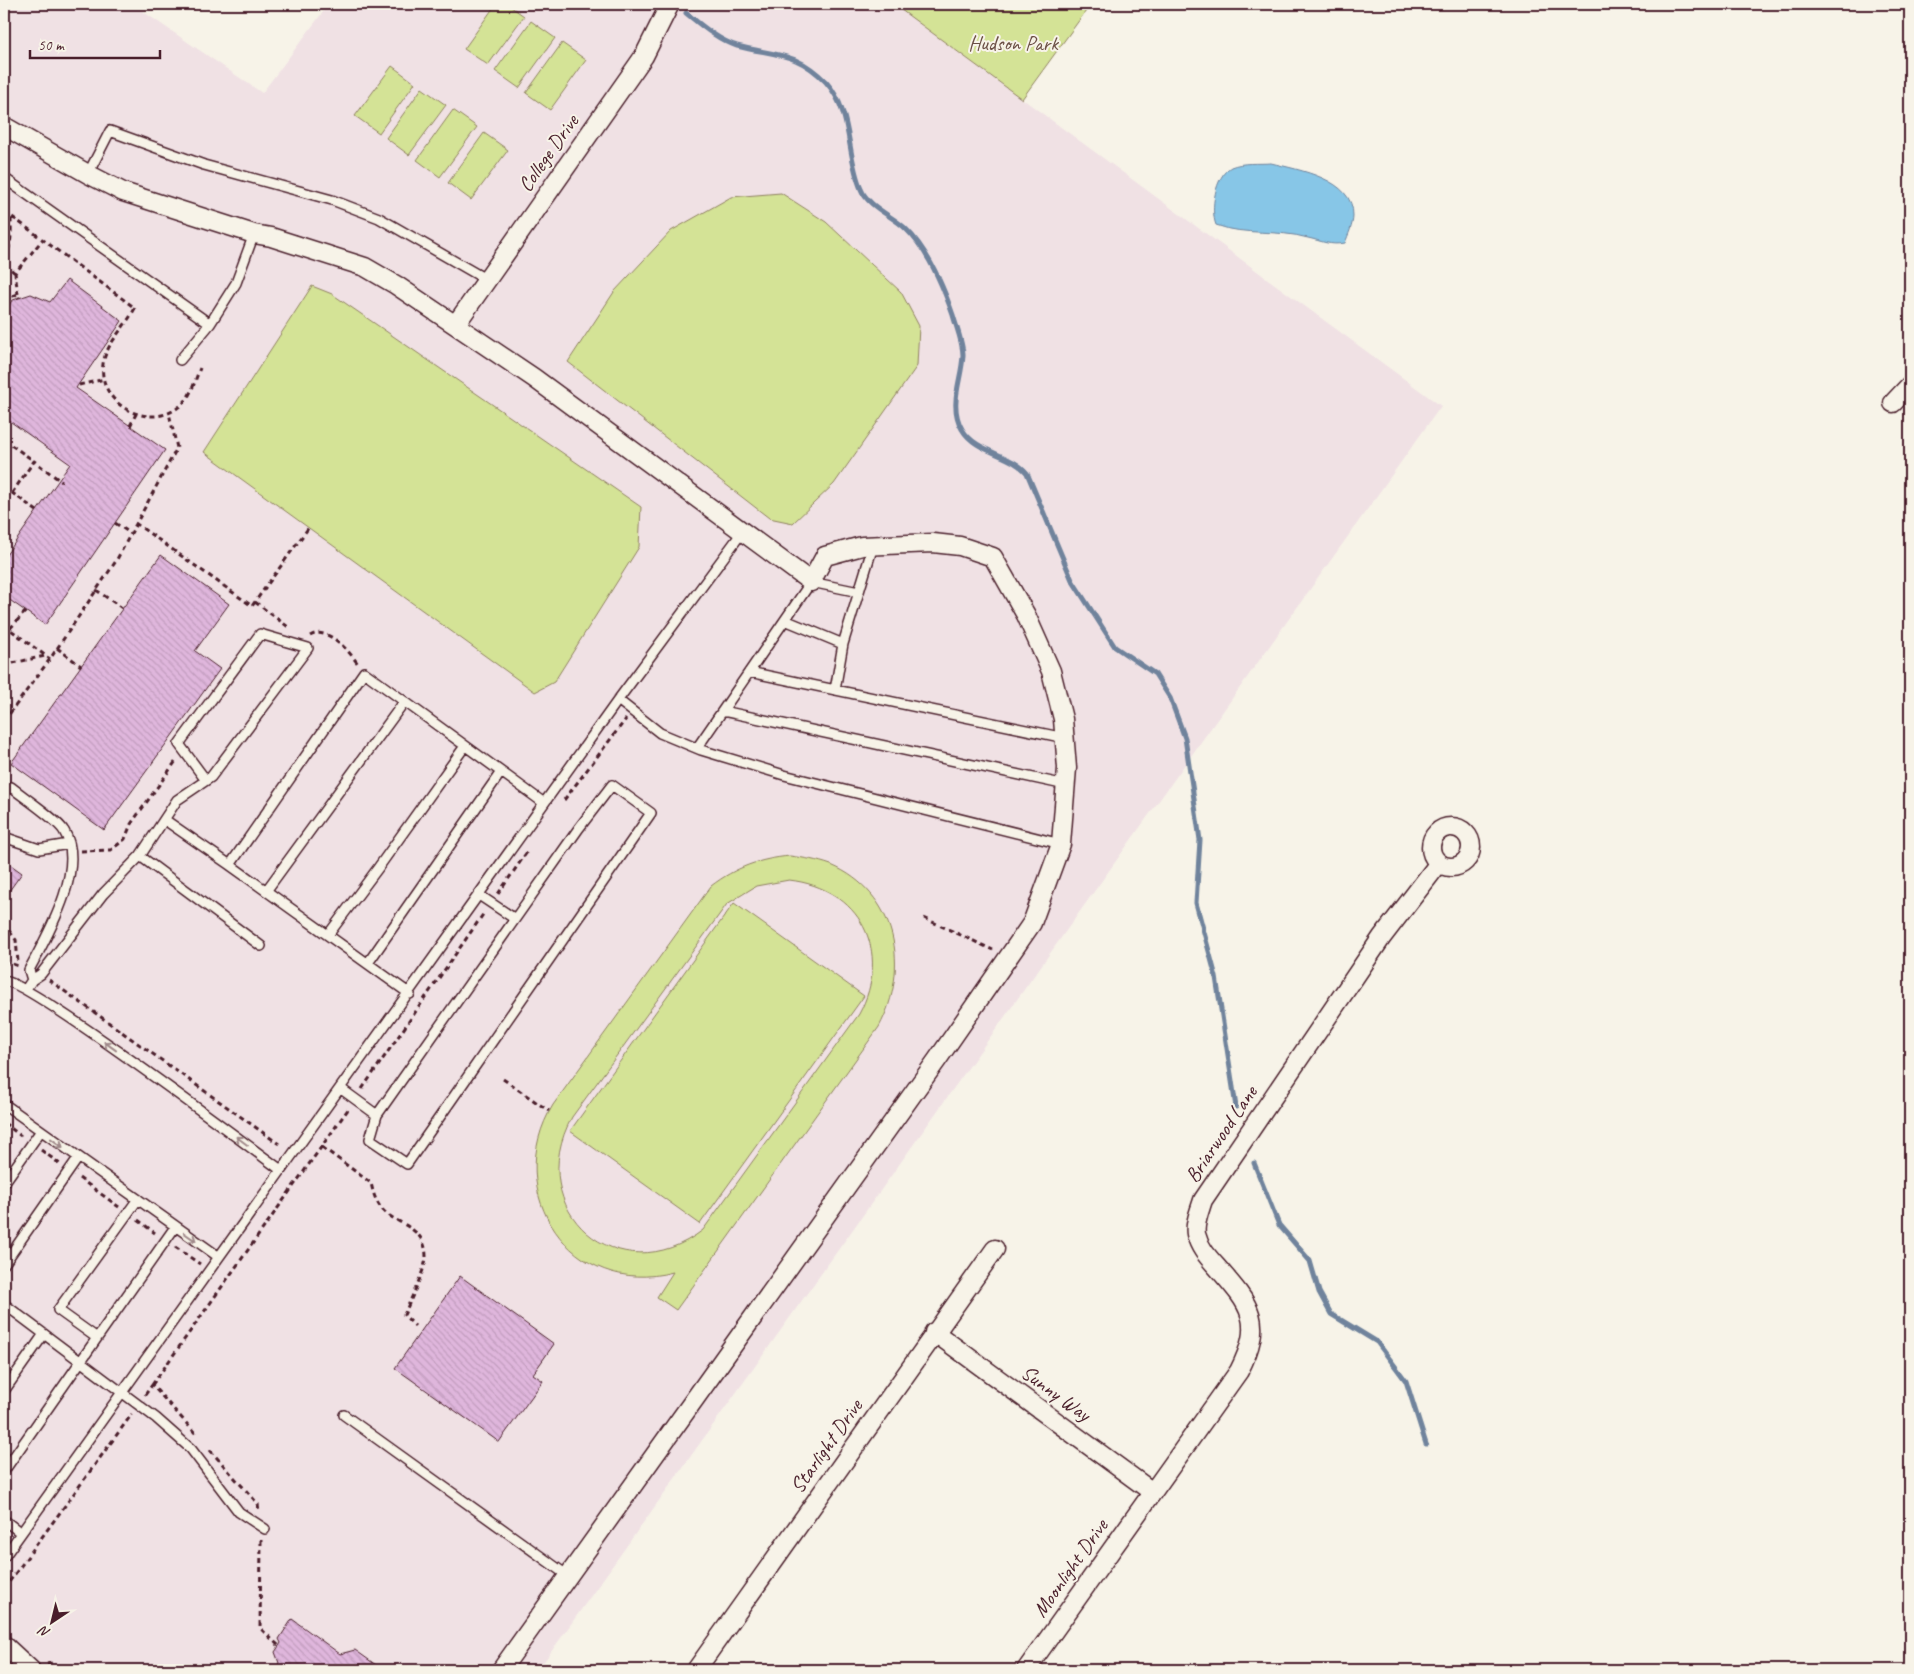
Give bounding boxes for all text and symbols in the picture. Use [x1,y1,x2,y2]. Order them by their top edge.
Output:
scale bar [30,28,160,60]
park label: Hudson Park [968,30,1059,56]
text: 50 m [38,36,65,55]
street label: College Drive [512,108,585,197]
one-way arrow [104,1041,118,1051]
street label: Briarwood Lane [1179,1080,1264,1187]
one-way arrow [235,1136,249,1146]
one-way arrow [50,1138,63,1149]
one-way arrow [183,1232,197,1242]
street label: Sunny Way [1016,1359,1097,1428]
street label: Starlight Drive [784,1393,868,1498]
street label: Moonlight Drive [1027,1513,1114,1622]
north arrow [28,1596,78,1646]
text: N [34,1621,53,1642]

